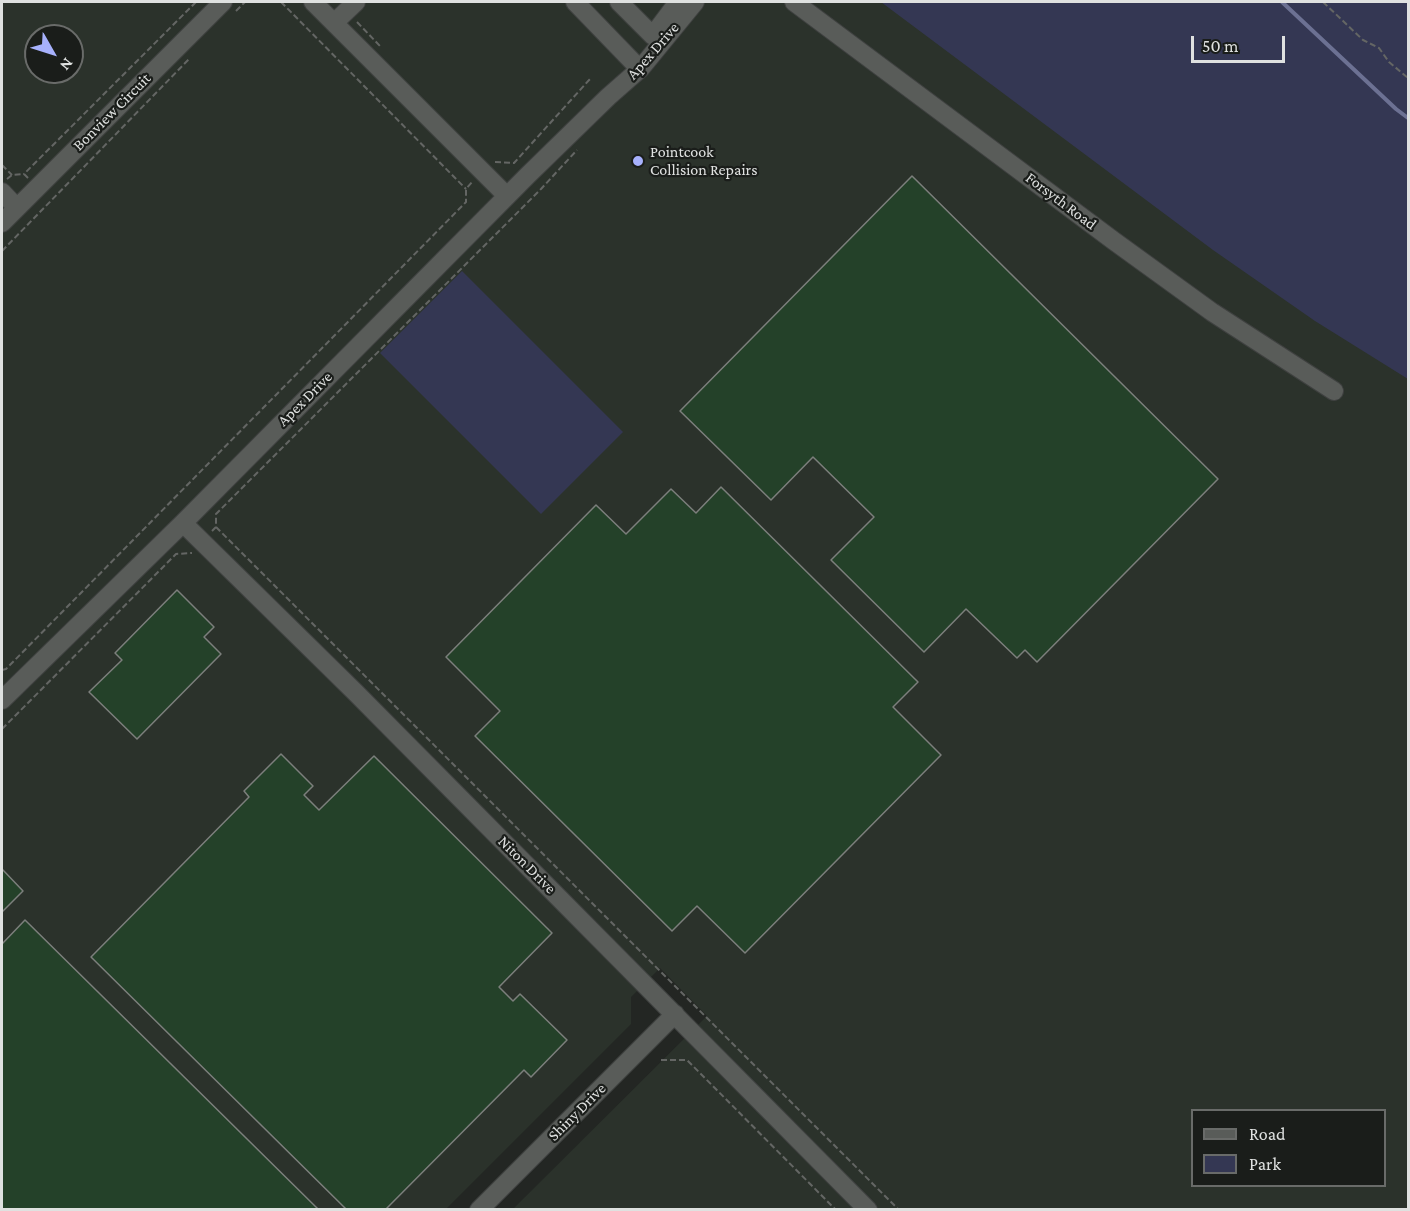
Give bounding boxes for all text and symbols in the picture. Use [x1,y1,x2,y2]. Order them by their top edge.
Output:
street label: Apex Drive [623,18,683,84]
north arrow [24,24,84,84]
scale bar [1194,24,1288,62]
text: 50 m [1202,36,1239,56]
text: N [57,55,77,74]
street label: Bonview Circuit [69,69,155,155]
place label: Pointcook Collision Repairs [650,142,757,180]
marker: Pointcook Collision Repairs [631,154,645,168]
street label: Forsyth Road [1022,168,1100,234]
street label: Apex Drive [274,368,336,430]
street label: Niton Drive [494,832,560,898]
street label: Shiny Drive [544,1079,610,1145]
legend [1191,1109,1386,1187]
text: Road [1249,1124,1286,1144]
text: Park [1249,1154,1281,1174]

